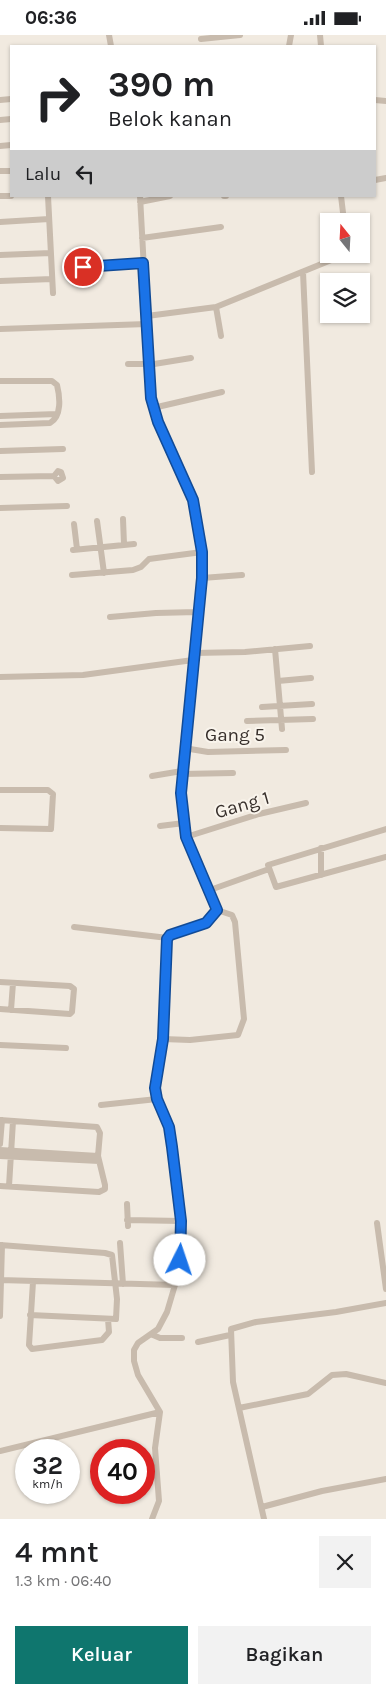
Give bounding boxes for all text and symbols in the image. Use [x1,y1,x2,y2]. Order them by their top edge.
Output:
text: 06:36 [25,7,77,29]
text: 390 m [108,64,215,105]
icon: right [25,65,90,130]
text: Belok kanan [108,106,232,132]
icon: left [71,160,99,188]
text: Lalu [25,163,61,185]
north arrow [320,213,370,263]
map controls [320,213,370,323]
pin [62,246,104,288]
icon: arrive [69,253,97,281]
button: layers [320,273,370,323]
street label: Gang 5 [205,724,265,746]
street label: Gang 1 [212,787,272,823]
position arrow [153,1233,205,1285]
speed limit sign: 40 [90,1439,155,1504]
text: 32 [32,1451,63,1480]
text: km/h [32,1477,63,1491]
text: 4 mnt [15,1534,99,1570]
button: close [319,1536,371,1588]
text: 1.3 km · 06:40 [15,1571,112,1590]
button: Keluar [15,1626,188,1684]
button: Bagikan [198,1626,371,1684]

